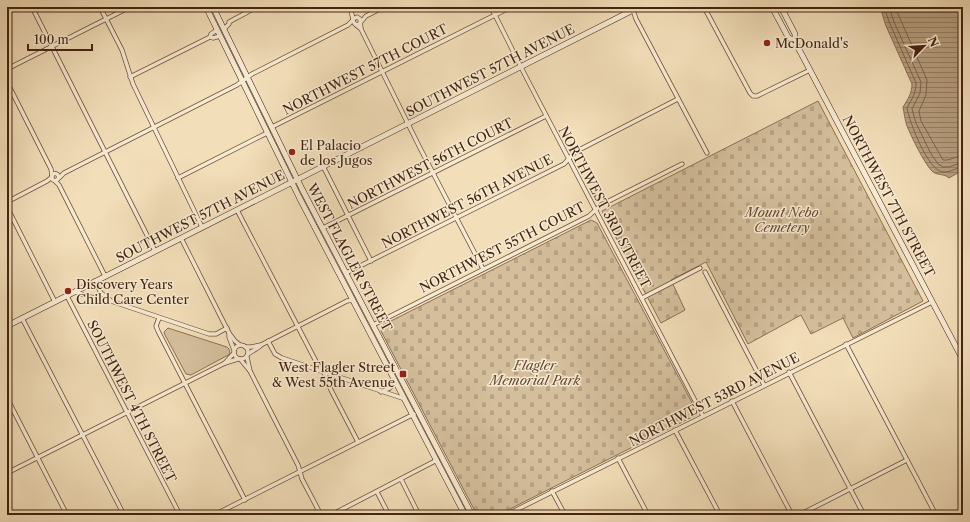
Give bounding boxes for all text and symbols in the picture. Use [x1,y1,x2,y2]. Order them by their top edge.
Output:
street label: NORTHWEST 57TH COURT [280,20,450,118]
street label: SOUTHWEST 57TH AVENUE [403,20,577,120]
scale bar [28,26,92,52]
north arrow [904,26,944,66]
text: 100 m [34,32,69,47]
text: N [925,34,942,49]
place label: McDonald's [775,35,849,51]
marker: McDonald's [762,38,772,48]
street label: NORTHWEST 7TH STREET [840,112,939,280]
street label: NORTHWEST 56TH COURT [345,114,516,212]
street label: NORTHWEST 3RD STREET [556,124,655,291]
place label: El Palacio de los Jugos [300,137,373,168]
marker: El Palacio de los Jugos [287,147,297,157]
street label: NORTHWEST 56TH AVENUE [379,151,555,251]
street label: SOUTHWEST 57TH AVENUE [113,166,287,266]
street label: WEST FLAGLER STREET [304,179,396,334]
street label: NORTHWEST 55TH COURT [417,198,588,296]
park label: Mount Nebo Cemetery [743,204,819,235]
place label: Discovery Years Child Care Center [76,276,190,307]
marker: Discovery Years Child Care Center [63,286,73,296]
street label: SOUTHWEST 4TH STREET [84,317,180,485]
street label: NORTHWEST 53RD AVENUE [626,349,802,449]
park label: Flagler Memorial Park [488,357,581,388]
place label: West Flagler Street & West 55th Avenue [272,359,395,390]
marker: West Flagler Street & West 55th Avenue [398,369,408,379]

